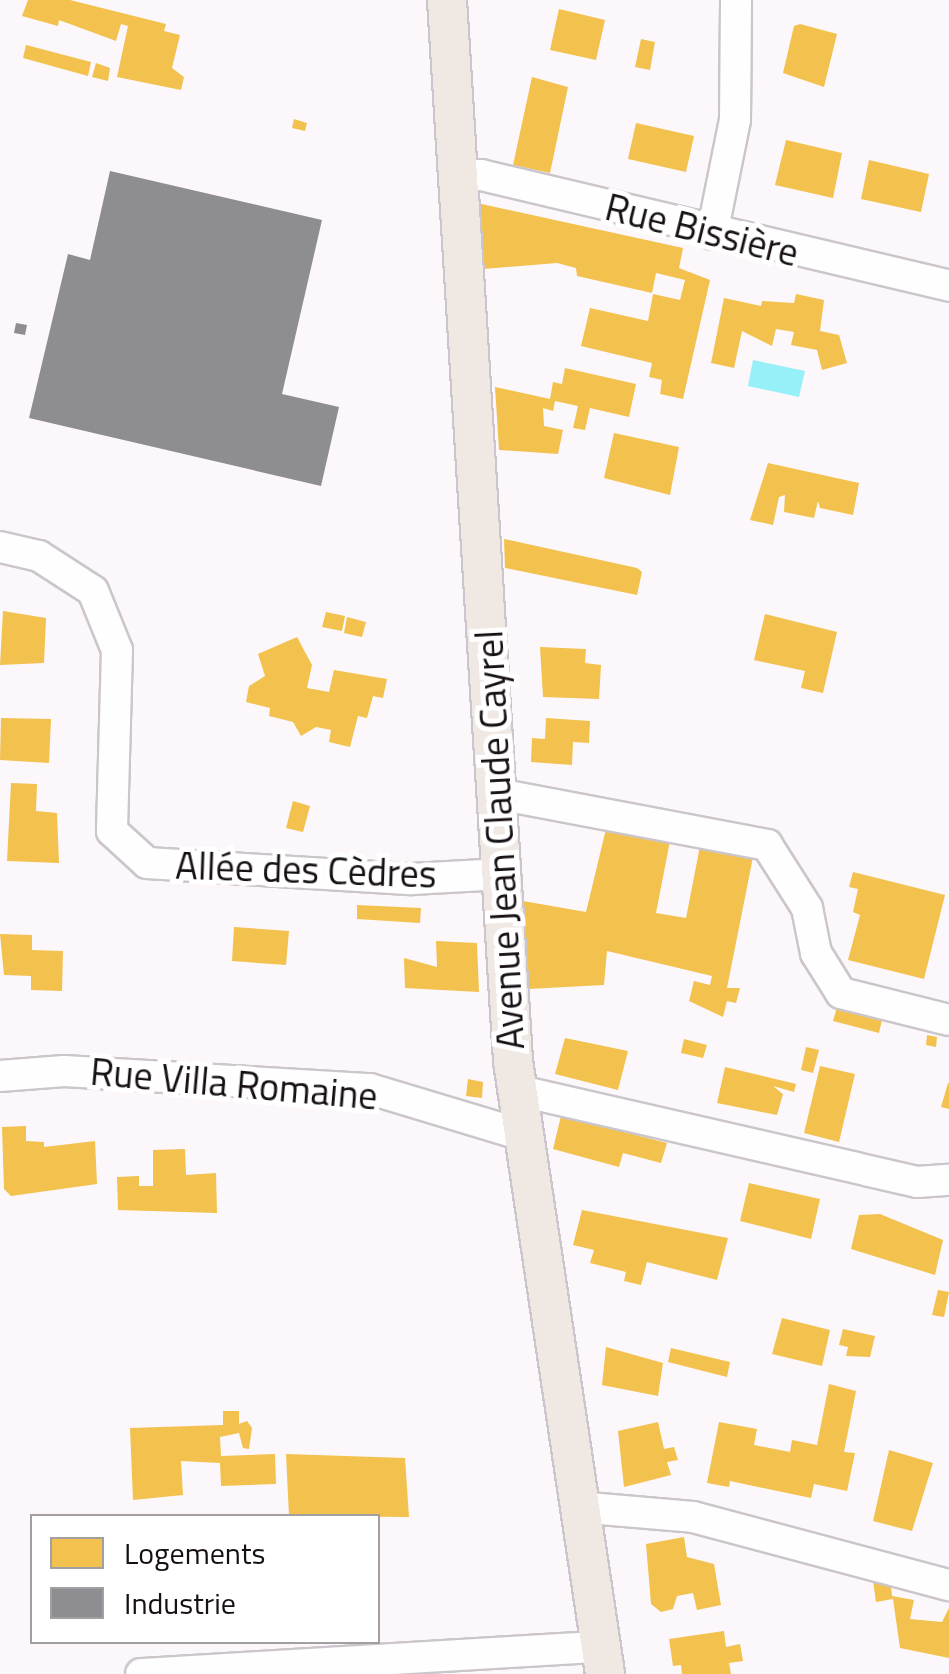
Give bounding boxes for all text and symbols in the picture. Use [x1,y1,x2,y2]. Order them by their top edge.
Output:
street label: Rue Bissière [601,184,803,276]
street label: Avenue Jean Claude Cayrel [466,629,534,1051]
street label: Allée des Cèdres [175,843,437,897]
street label: Rue Villa Romaine [88,1049,380,1119]
legend [30,1514,380,1644]
text: Logements [124,1530,265,1576]
text: Industrie [124,1580,236,1626]

